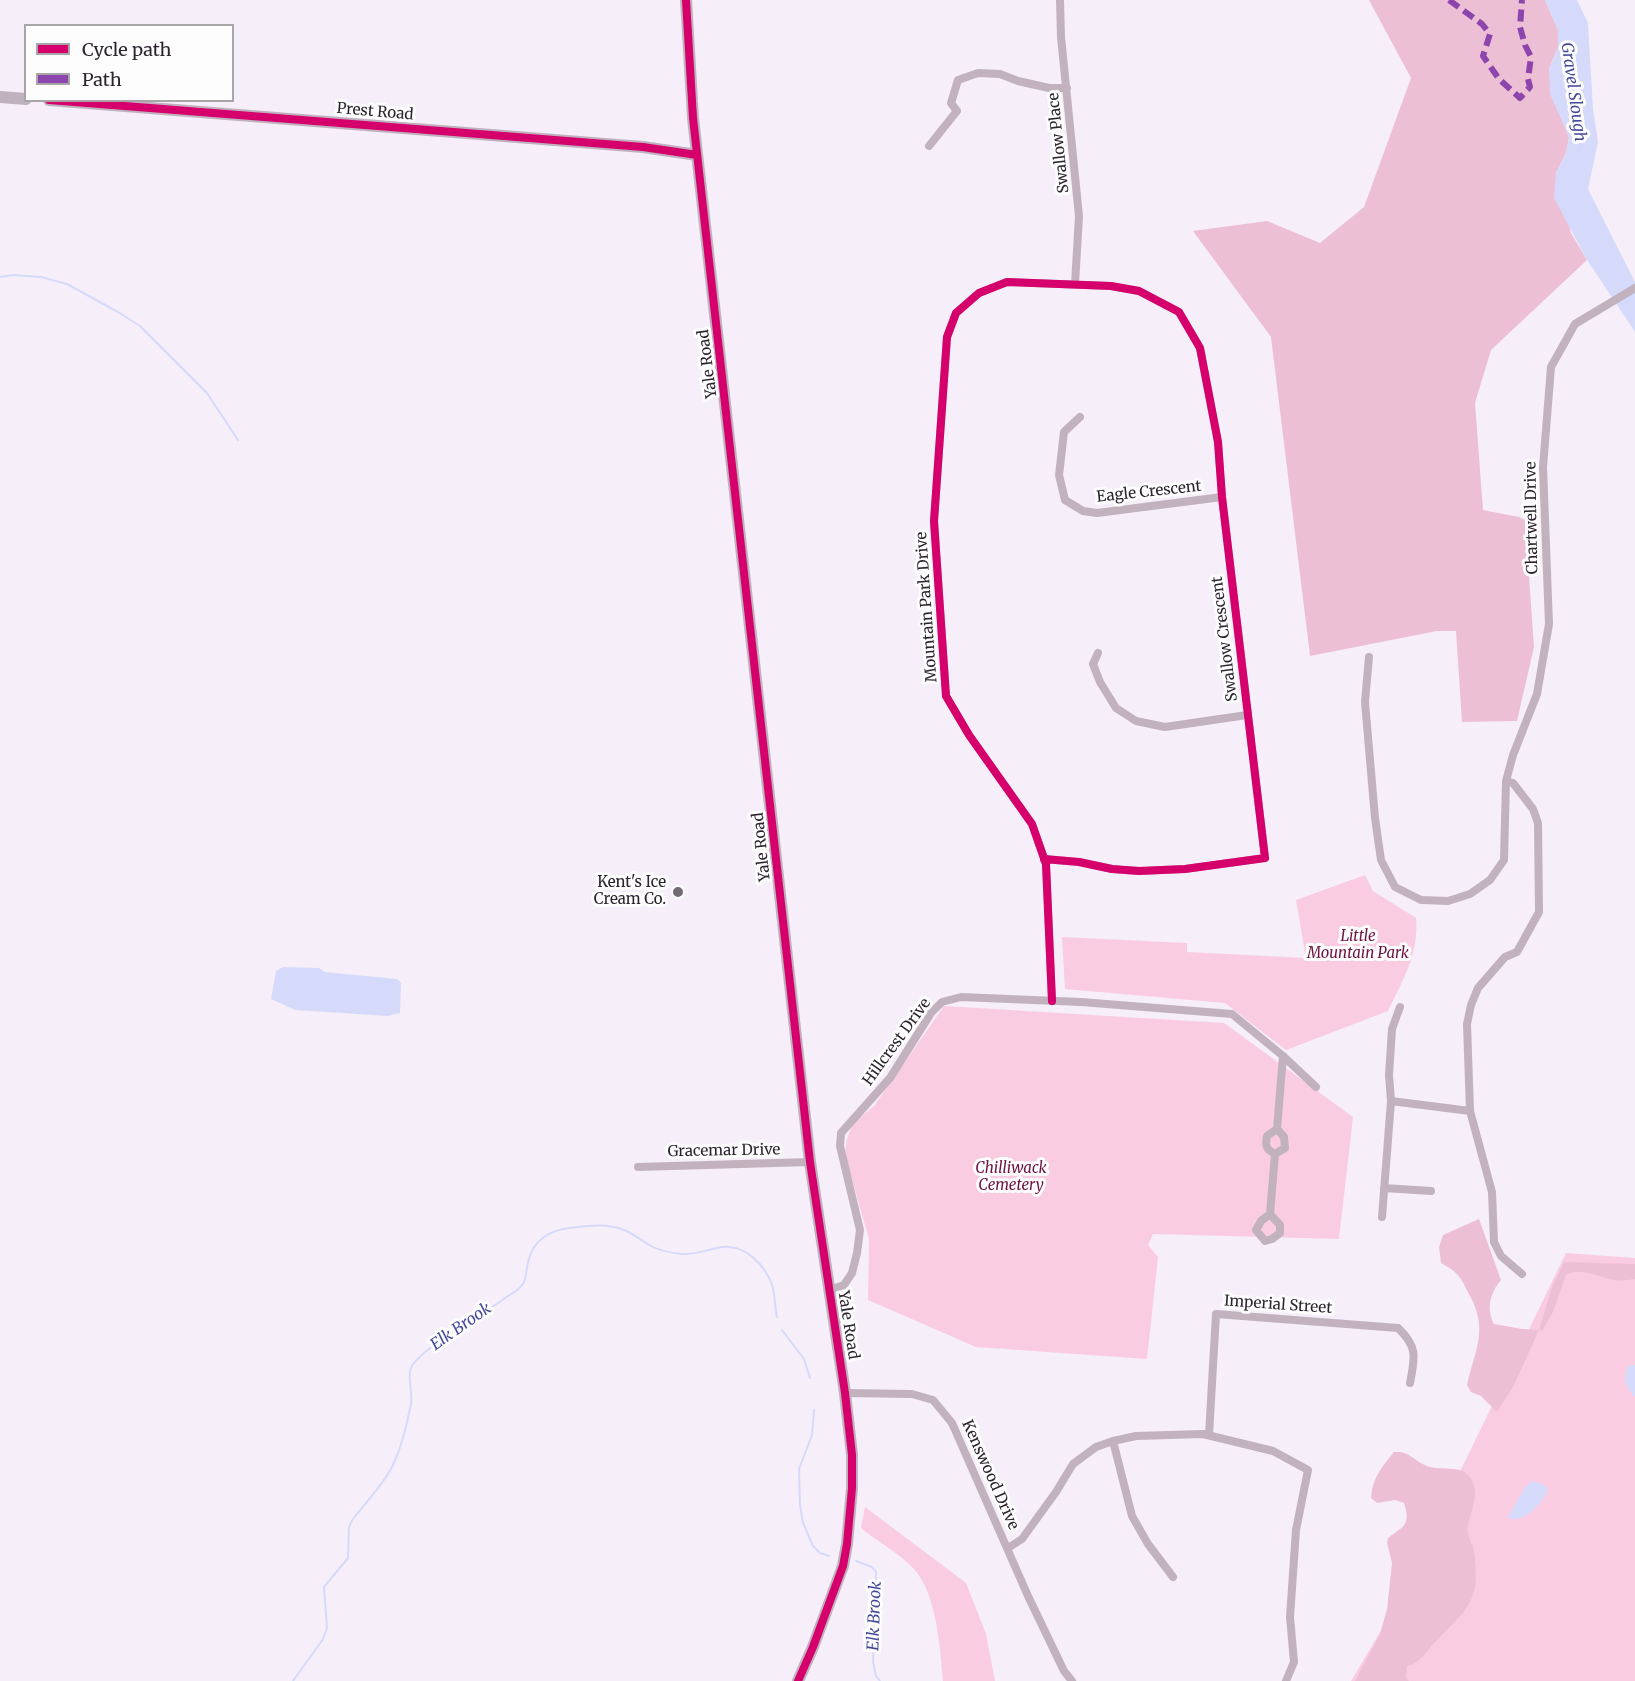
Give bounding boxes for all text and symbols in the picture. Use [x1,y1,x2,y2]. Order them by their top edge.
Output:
legend [24,24,234,102]
text: Cycle path [82,38,171,61]
water label: Gravel Slough [1557,41,1589,143]
text: Path [82,68,122,91]
street label: Swallow Place [1045,92,1073,194]
street label: Prest Road [336,100,414,124]
street label: Yale Road [695,329,721,399]
street label: Chartwell Drive [1522,461,1542,575]
street label: Eagle Crescent [1096,478,1202,506]
street label: Mountain Park Drive [913,531,941,683]
street label: Swallow Crescent [1208,575,1242,703]
street label: Yale Road [749,812,775,882]
place label: Kent's Ice Cream Co. [594,874,666,909]
marker: Kent's Ice Cream Co. [671,885,685,899]
park label: Little Mountain Park [1307,928,1409,963]
street label: Hillcrest Drive [859,995,935,1089]
street label: Gracemar Drive [667,1141,781,1161]
park label: Chilliwack Cemetery [975,1160,1047,1195]
street label: Yale Road [834,1289,862,1361]
street label: Imperial Street [1223,1292,1333,1318]
water label: Elk Brook [427,1299,495,1355]
street label: Kenswood Drive [958,1417,1022,1533]
water label: Elk Brook [864,1581,886,1651]

